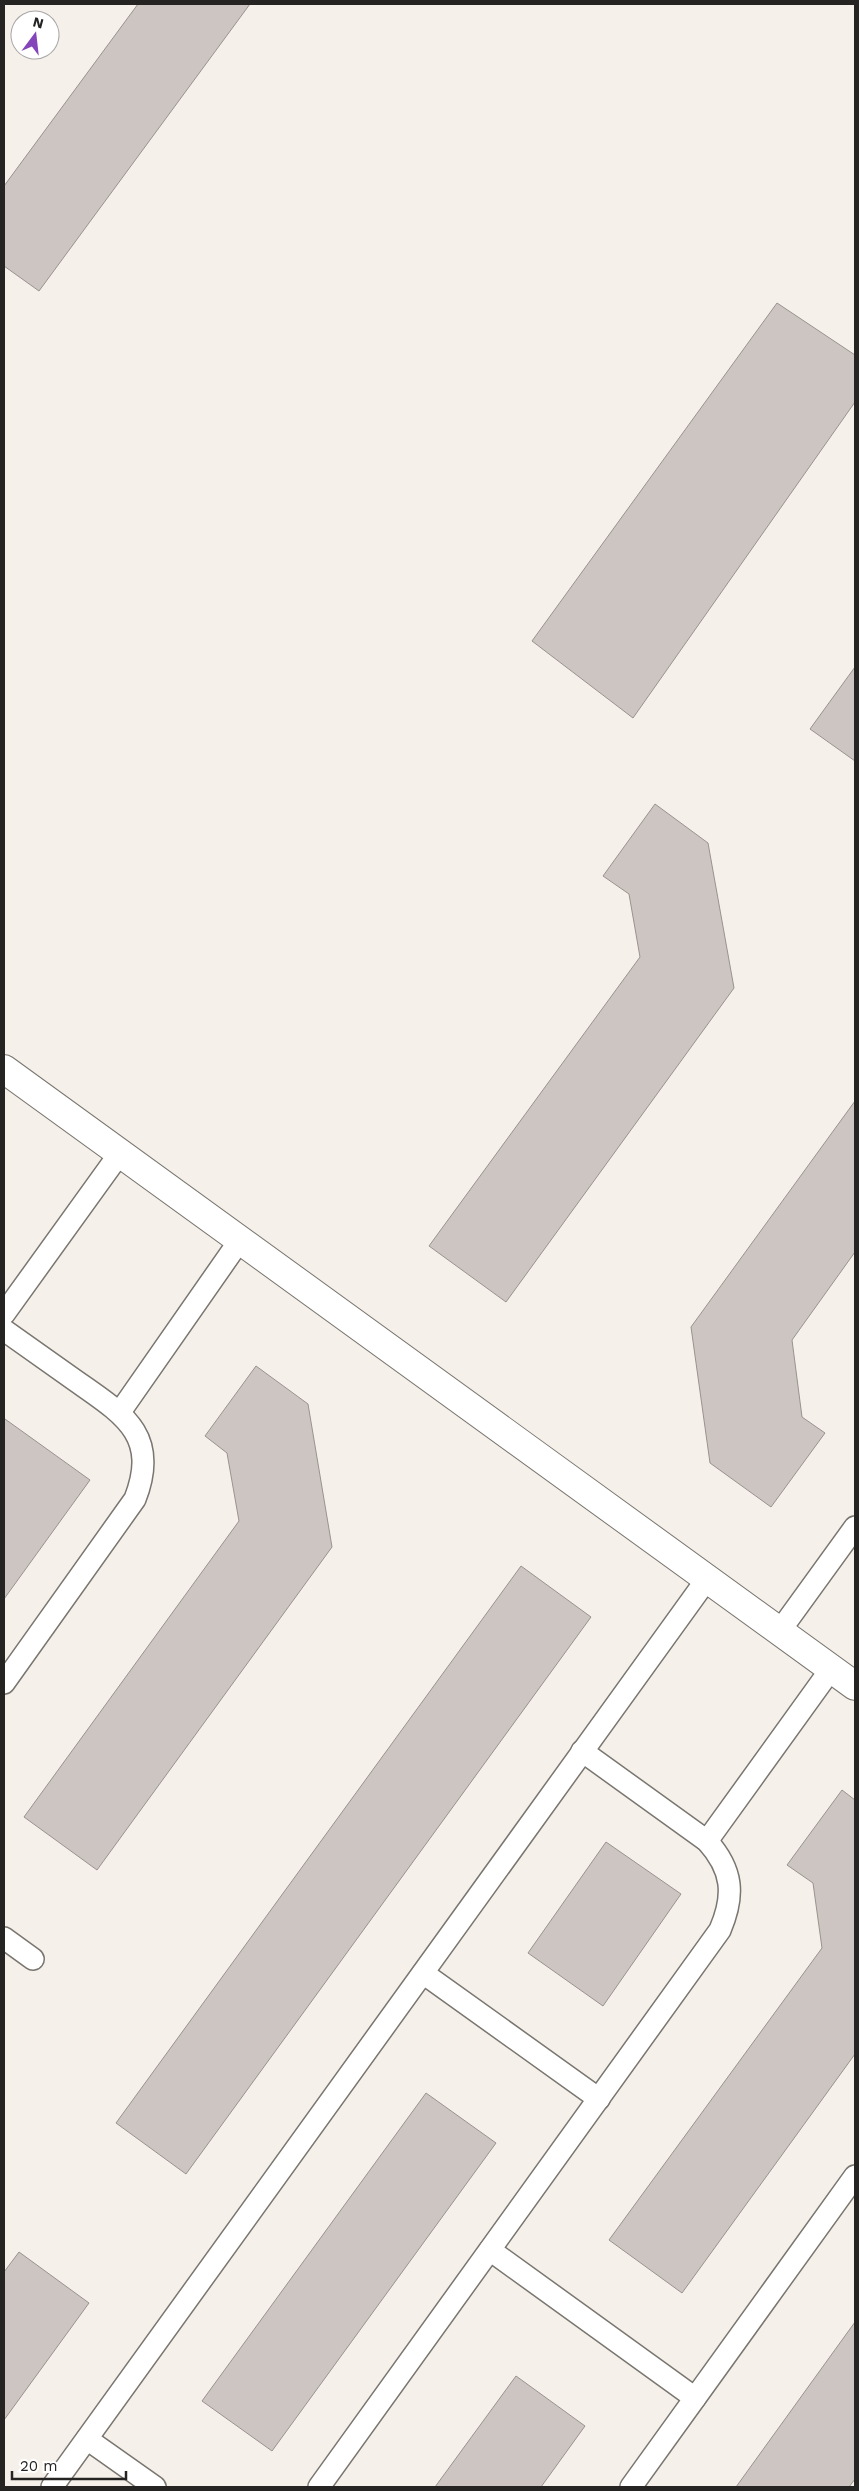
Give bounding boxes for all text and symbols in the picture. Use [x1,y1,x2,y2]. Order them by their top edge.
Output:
north arrow [10,10,60,60]
text: N [31,13,45,32]
scale bar [12,2448,126,2480]
text: 20 m [20,2457,58,2475]

